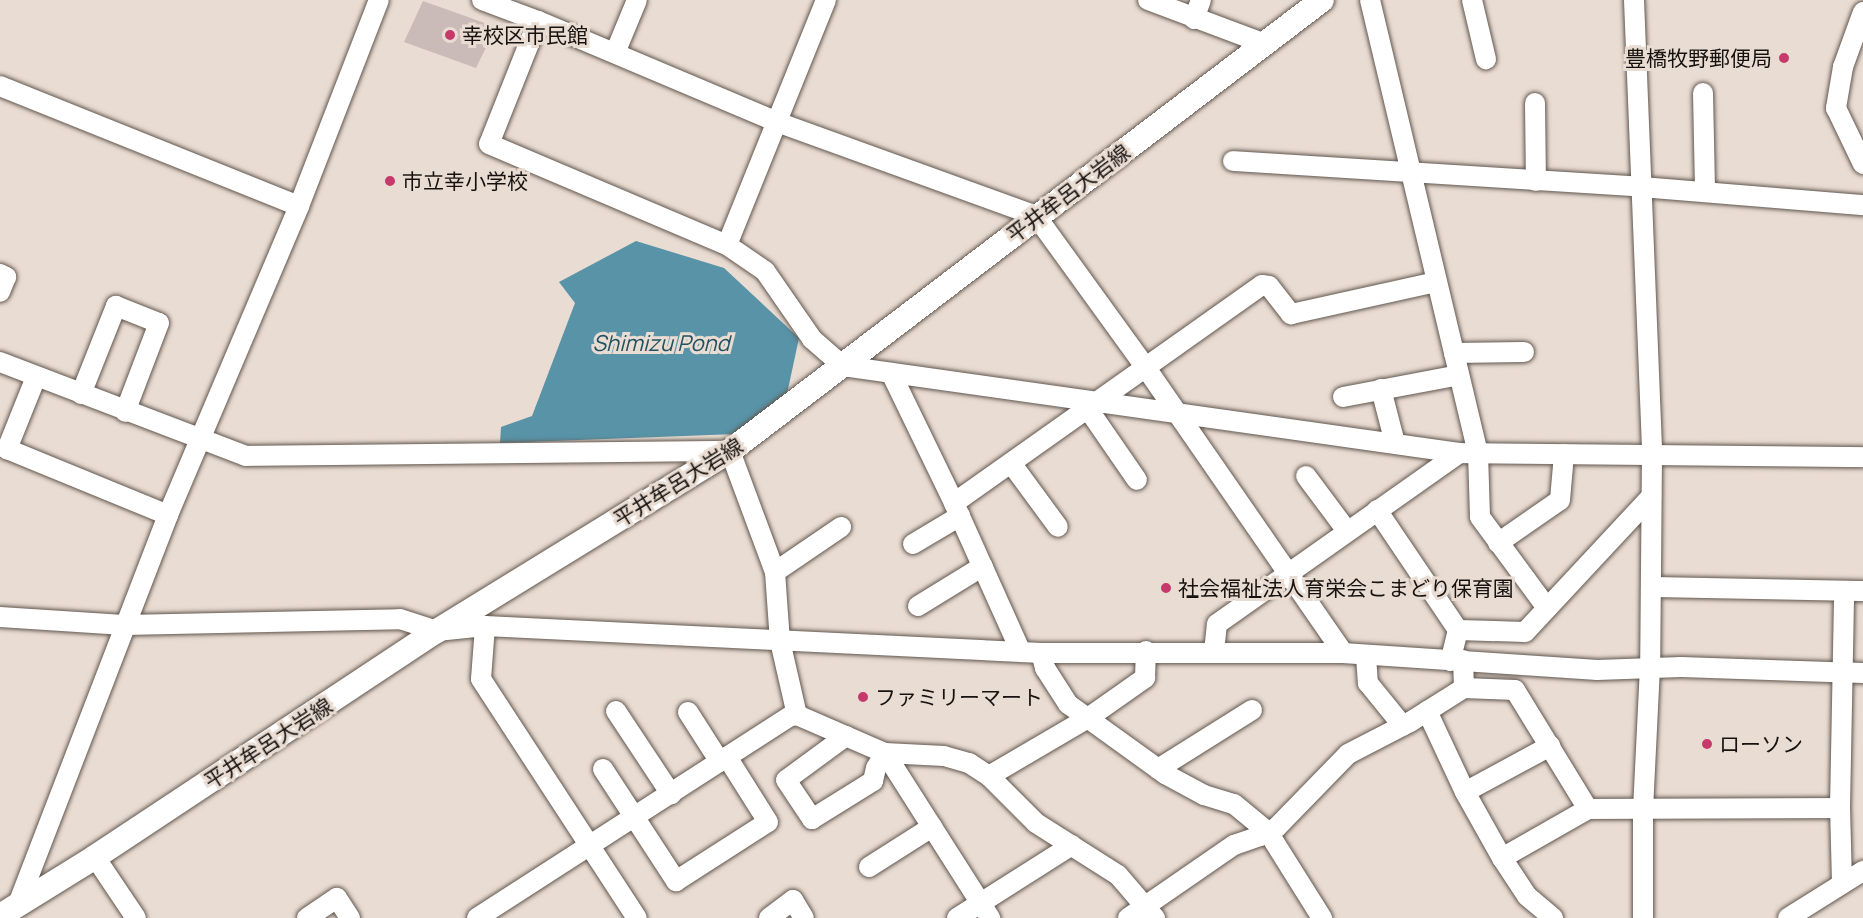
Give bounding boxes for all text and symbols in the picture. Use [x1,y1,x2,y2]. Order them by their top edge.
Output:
place label: 幸校区市民館 [462,22,588,48]
marker: 幸校区市民館 [443,28,457,42]
place label: 豊橋牧野郵便局 [1625,45,1772,71]
marker: 豊橋牧野郵便局 [1777,51,1791,65]
street label: 平井牟呂大岩線 [1002,139,1134,247]
place label: 市立幸小学校 [402,168,528,194]
marker: 市立幸小学校 [383,174,397,188]
water label: Shimizu Pond [593,331,729,357]
street label: 平井牟呂大岩線 [609,432,747,532]
place label: 社会福祉法人育栄会こまどり保育園 [1178,575,1514,601]
marker: 社会福祉法人育栄会こまどり保育園 [1159,581,1173,595]
place label: ファミリーマート [875,684,1043,710]
marker: ファミリーマート [856,690,870,704]
street label: 平井牟呂大岩線 [199,692,337,794]
place label: ローソン [1719,731,1803,757]
marker: ローソン [1700,737,1714,751]

